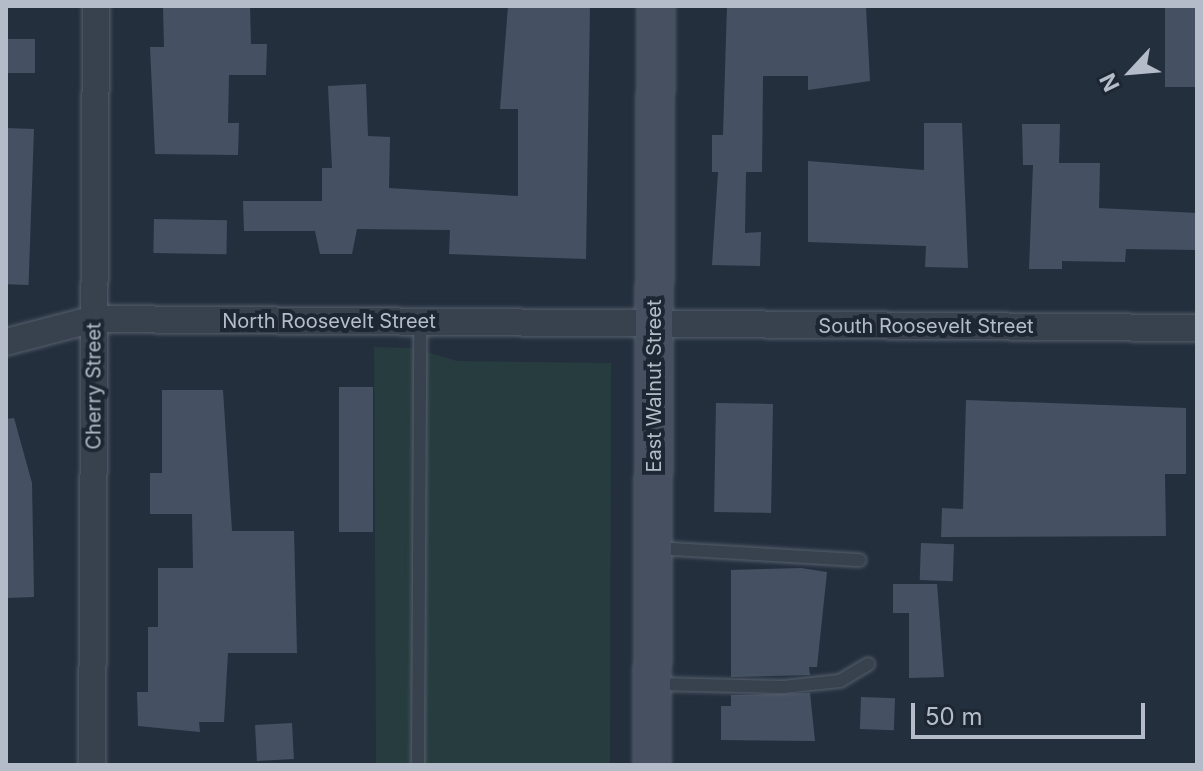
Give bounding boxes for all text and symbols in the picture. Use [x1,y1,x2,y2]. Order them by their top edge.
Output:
north arrow [1091,32,1171,112]
text: N [1094,69,1125,96]
street label: East Walnut Street [642,300,666,472]
street label: North Roosevelt Street [222,309,436,333]
street label: South Roosevelt Street [818,314,1034,338]
street label: Cherry Street [82,322,106,450]
scale bar [915,687,1149,737]
text: 50 m [925,702,983,731]

